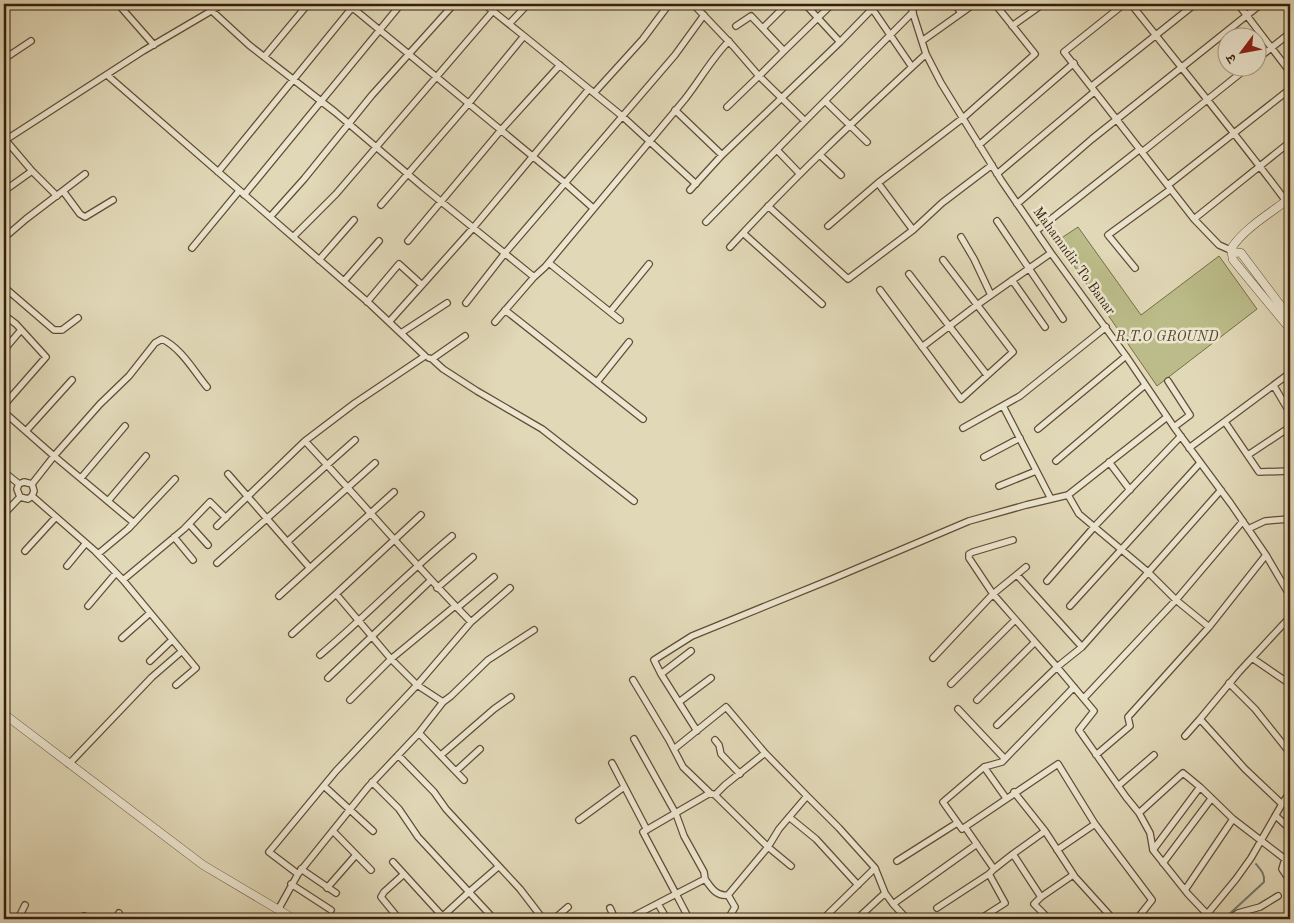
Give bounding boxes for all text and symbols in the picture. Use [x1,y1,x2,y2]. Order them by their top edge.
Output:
north arrow [1216,28,1266,78]
text: उ [1224,51,1240,66]
street label: Mahamndir To Banar [1030,205,1118,318]
park label: R.T.O GROUND [1115,330,1219,344]

